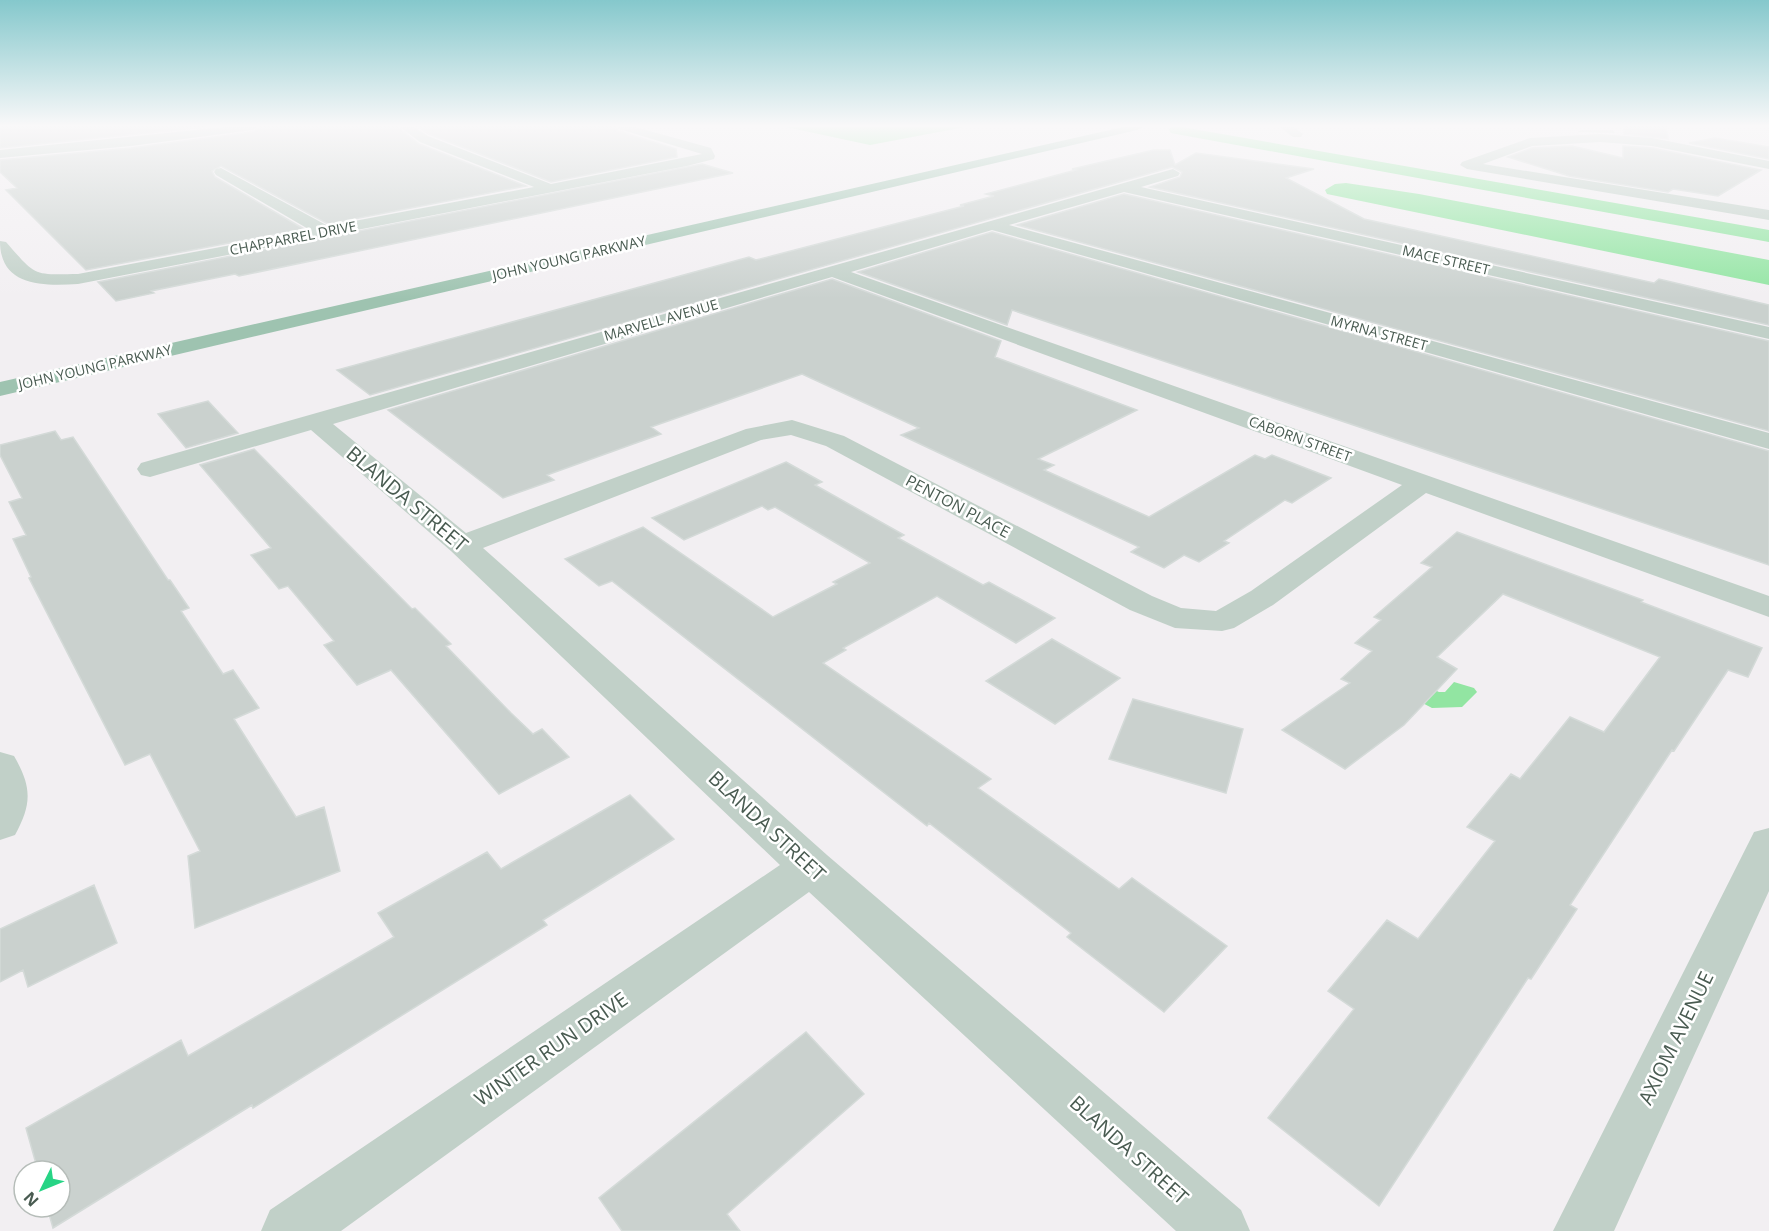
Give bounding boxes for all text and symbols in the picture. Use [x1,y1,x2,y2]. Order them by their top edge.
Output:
street label: CHAPPARREL DRIVE [228,216,358,259]
street label: JOHN YOUNG PARKWAY [489,231,647,285]
street label: MACE STREET [1401,240,1492,279]
street label: MARVELL AVENUE [602,294,720,345]
street label: MYRNA STREET [1329,310,1430,355]
street label: JOHN YOUNG PARKWAY [15,340,173,394]
street label: CABORN STREET [1246,411,1354,466]
street label: BLANDA STREET [341,440,474,557]
street label: PENTON PLACE [902,469,1014,543]
street label: BLANDA STREET [703,764,832,887]
street label: AXIOM AVENUE [1632,967,1719,1109]
street label: WINTER RUN DRIVE [469,985,633,1112]
street label: BLANDA STREET [1064,1089,1194,1210]
north arrow [12,1159,72,1219]
text: N [19,1187,44,1211]

